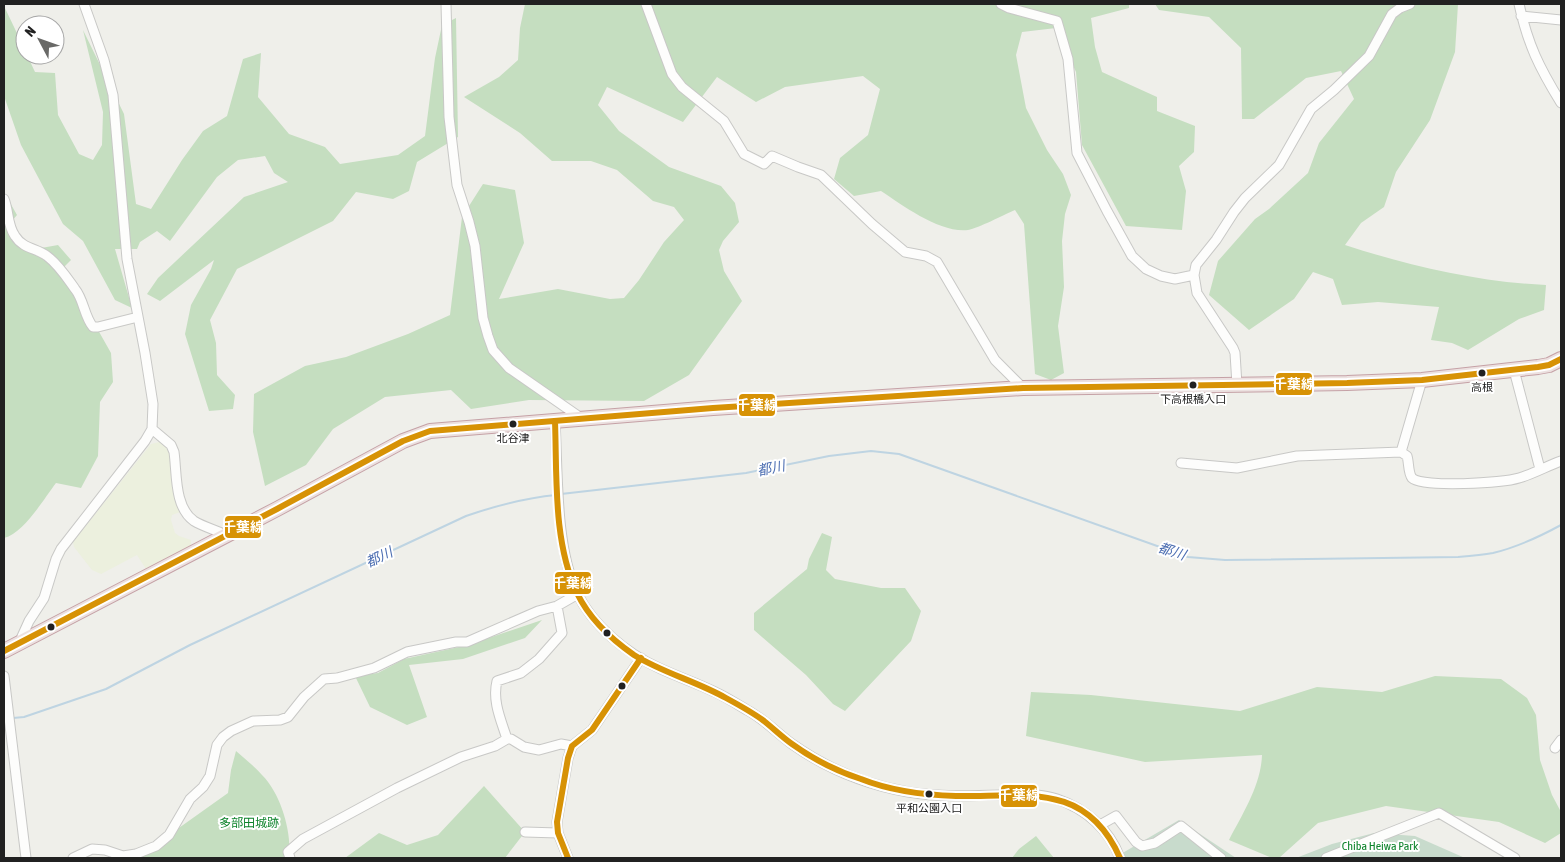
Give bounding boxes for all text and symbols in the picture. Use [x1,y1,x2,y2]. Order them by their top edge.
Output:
north arrow [15,15,65,65]
text: N [21,23,39,40]
marker: 高根 [1477,368,1487,378]
line badge: 千葉線 [1275,372,1313,396]
text: 千葉線 [1273,376,1315,392]
marker: 下高根橋入口 [1188,380,1198,390]
place label: 高根 [1471,381,1493,393]
line badge: 千葉線 [738,393,776,417]
place label: 下高根橋入口 [1160,393,1226,405]
text: 千葉線 [736,397,778,413]
marker: 北谷津 [508,419,518,429]
place label: 北谷津 [497,432,530,444]
water label: 都川 [756,457,788,479]
line badge: 千葉線 [224,515,262,539]
text: 千葉線 [222,519,264,535]
water label: 都川 [1156,539,1190,564]
water label: 都川 [363,543,397,570]
line badge: 千葉線 [554,571,592,595]
text: 千葉線 [552,575,594,591]
unlabelled marker [46,622,56,632]
unlabelled marker [602,628,612,638]
unlabelled marker [617,681,627,691]
line badge: 千葉線 [1000,784,1038,808]
text: 千葉線 [998,787,1040,803]
marker: 平和公園入口 [924,789,934,799]
place label: 平和公園入口 [896,802,962,814]
park label: 多部田城跡 [219,816,279,830]
park label: Chiba Heiwa Park [1342,839,1419,853]

